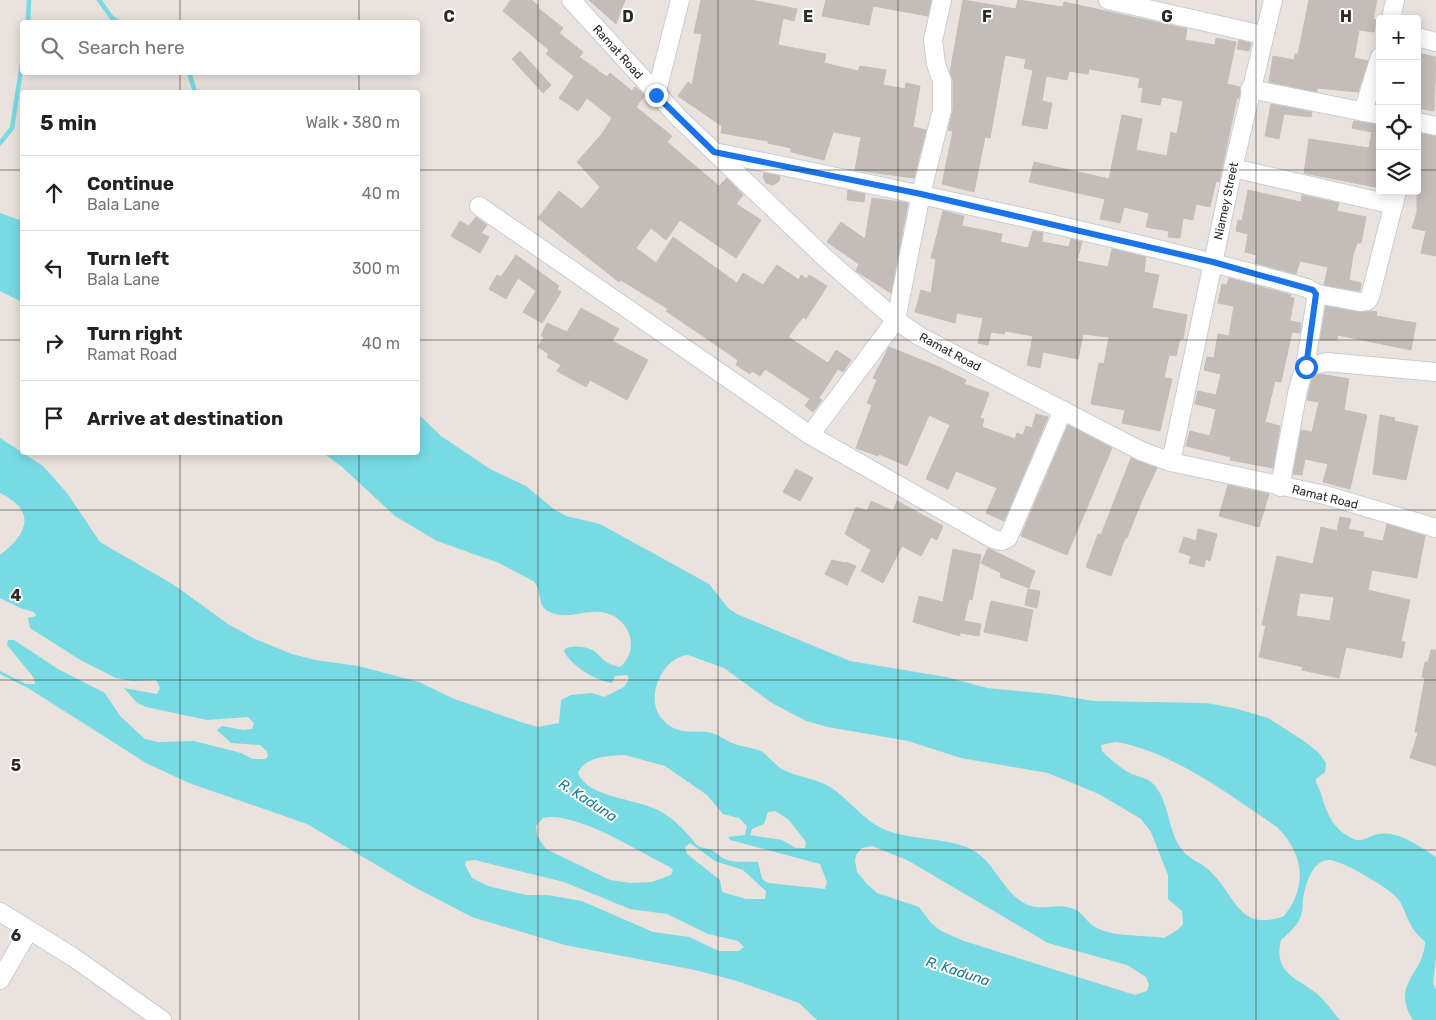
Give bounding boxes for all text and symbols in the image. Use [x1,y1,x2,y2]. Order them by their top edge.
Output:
text: C [443,7,455,26]
text: D [622,7,634,26]
text: E [803,7,813,26]
text: F [982,7,992,26]
text: G [1161,7,1173,26]
text: H [1340,7,1352,26]
map controls [1376,15,1421,195]
button: + [1376,15,1421,60]
search box [20,20,420,75]
street label: Ramat Road [590,22,646,82]
icon: search [38,34,66,62]
text: Search here [78,36,185,59]
button: − [1376,60,1421,105]
route end [645,84,668,107]
button: locate [1376,105,1421,150]
text: 5 min [40,110,97,135]
text: Walk · 380 m [306,113,400,132]
button: layers [1376,150,1421,195]
street label: Niamey Street [1211,161,1241,241]
text: Continue [87,172,174,195]
icon: ahead [40,179,68,207]
text: 40 m [362,184,400,203]
text: Bala Lane [87,195,160,214]
text: Turn left [87,247,169,270]
icon: left [40,254,68,282]
text: 300 m [352,259,400,278]
text: Bala Lane [87,270,160,289]
text: Turn right [87,322,182,345]
icon: right [40,329,68,357]
street label: Ramat Road [917,330,983,374]
text: 40 m [362,334,400,353]
text: Ramat Road [87,345,177,364]
route start [1295,356,1318,379]
icon: arrive [40,404,68,432]
text: Arrive at destination [87,407,283,430]
street label: Ramat Road [1290,482,1360,512]
text: 4 [11,586,22,605]
text: 5 [11,756,21,775]
water label: R. Kaduna [555,775,620,826]
text: 6 [11,926,21,945]
water label: R. Kaduna [924,953,992,990]

